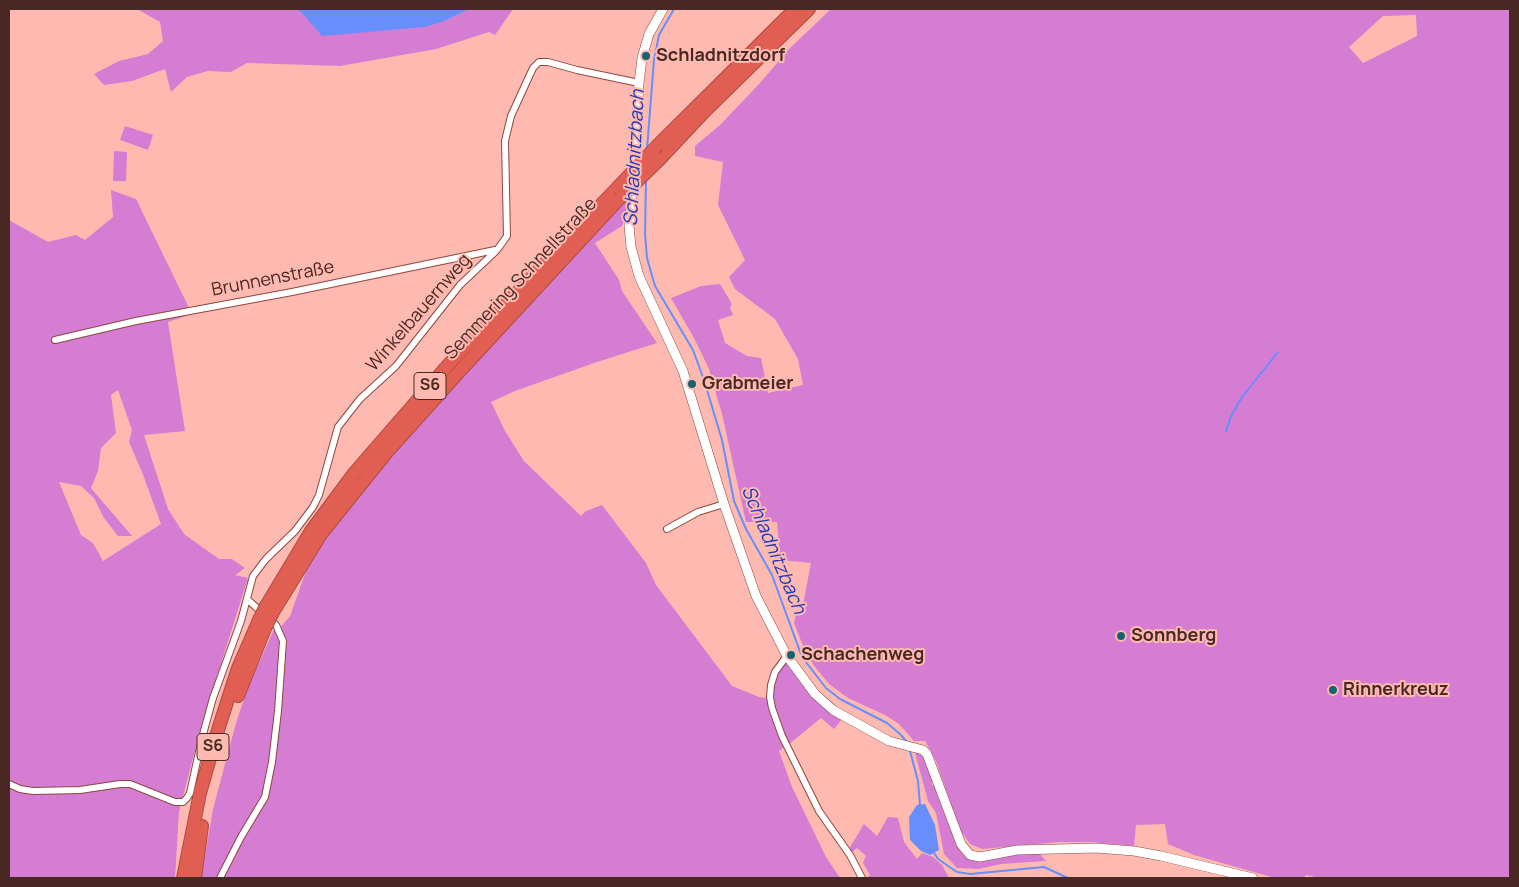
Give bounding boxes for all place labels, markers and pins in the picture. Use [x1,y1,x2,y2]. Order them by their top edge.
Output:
place label: Schladnitzdorf [656,45,785,67]
marker: Schladnitzdorf [640,50,652,62]
place label: Grabmeier [702,373,794,395]
marker: Grabmeier [686,378,698,390]
place label: Sonnberg [1131,625,1216,647]
marker: Sonnberg [1115,630,1127,642]
place label: Schachenweg [801,644,924,666]
marker: Schachenweg [785,649,797,661]
place label: Rinnerkreuz [1343,679,1449,701]
marker: Rinnerkreuz [1327,684,1339,696]

